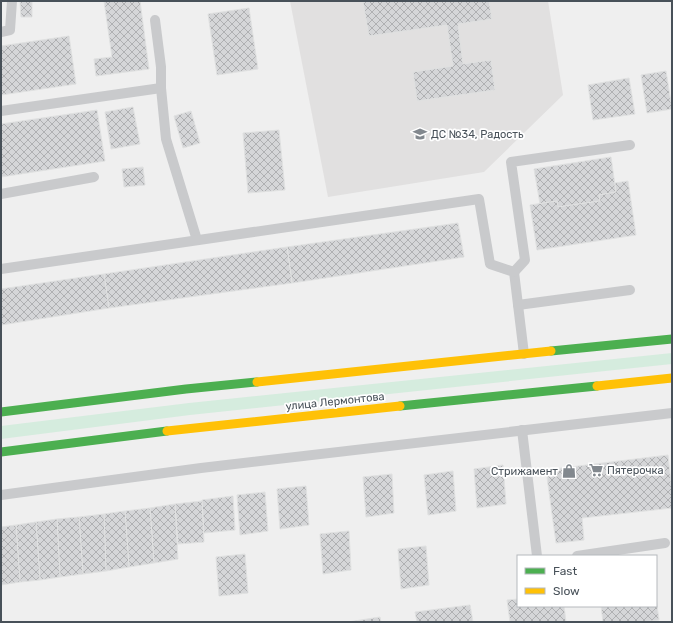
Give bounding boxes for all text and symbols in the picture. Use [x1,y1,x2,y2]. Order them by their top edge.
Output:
school or university icon: ДС №34, Радость [412,126,428,142]
place label: ДС №34, Радость [431,128,524,141]
street label: улица Лермонтова [285,390,385,413]
supermarket icon: Пятерочка [588,462,604,478]
shop icon: Стрижамент [561,463,577,479]
place label: Пятерочка [607,464,664,477]
place label: Стрижамент [491,465,558,478]
legend [517,555,657,607]
text: Fast [553,564,577,578]
text: Slow [553,584,580,598]

